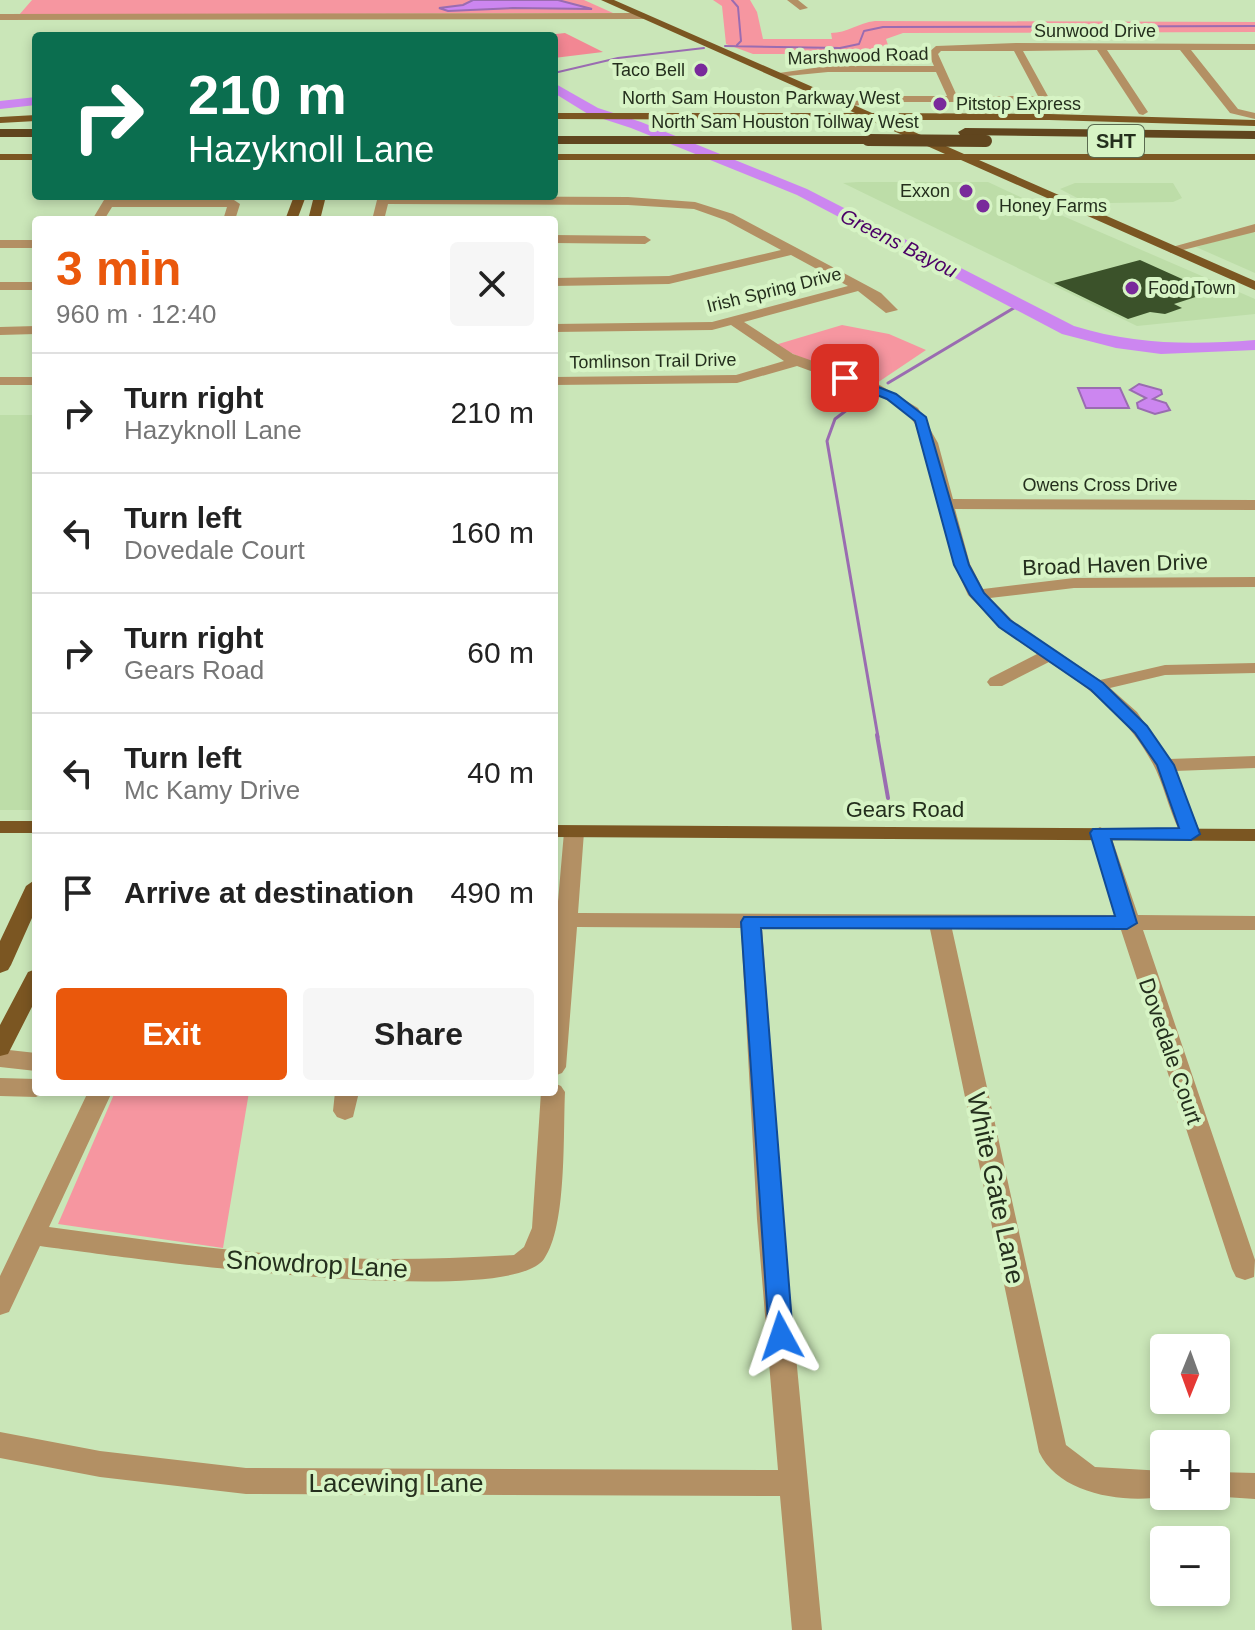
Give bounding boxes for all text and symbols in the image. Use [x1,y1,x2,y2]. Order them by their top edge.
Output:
street label: Sunwood Drive [1034,21,1156,41]
street label: Marshwood Road [787,44,929,68]
place label: Taco Bell [612,60,685,80]
marker: Taco Bell [692,61,710,79]
text: 210 m [188,63,347,126]
icon: right [56,64,160,168]
street label: North Sam Houston Parkway West [622,88,900,108]
place label: Pitstop Express [956,94,1081,114]
marker: Pitstop Express [931,95,949,113]
street label: North Sam Houston Tollway West [651,112,919,132]
road number: SHT [1088,125,1144,157]
text: Hazyknoll Lane [188,129,434,170]
place label: Exxon [900,181,950,201]
marker: Exxon [957,182,975,200]
place label: Honey Farms [999,196,1107,216]
marker: Honey Farms [974,197,992,215]
water label: Greens Bayou [837,204,961,282]
text: 3 min [56,242,181,295]
button: close [450,242,534,326]
street label: Irish Spring Drive [705,264,843,316]
place label: Food Town [1148,278,1236,298]
marker: Food Town [1123,279,1141,297]
text: 960 m · 12:40 [56,299,216,329]
pin [811,344,879,412]
street label: Tomlinson Trail Drive [569,350,737,372]
icon: arrive [823,356,867,400]
text: Turn right [124,381,263,414]
icon: right [56,391,100,435]
text: 210 m [451,396,534,429]
text: Hazyknoll Lane [124,415,302,445]
street label: Owens Cross Drive [1022,475,1178,495]
text: Turn left [124,501,242,534]
icon: left [56,511,100,555]
text: 160 m [451,516,534,549]
text: Dovedale Court [124,535,305,565]
street label: Broad Haven Drive [1022,549,1208,580]
text: Turn right [124,621,263,654]
icon: right [56,631,100,675]
text: 60 m [467,636,534,669]
text: Gears Road [124,655,264,685]
text: Turn left [124,741,242,774]
icon: left [56,751,100,795]
text: 40 m [467,756,534,789]
text: Mc Kamy Drive [124,775,300,805]
street label: Gears Road [846,797,964,822]
icon: arrive [56,871,100,915]
text: Arrive at destination [124,876,414,909]
text: 490 m [451,876,534,909]
street label: Dovedale Court [1134,975,1207,1128]
button: Exit [56,988,287,1080]
button: Share [303,988,534,1080]
street label: White Gate Lane [961,1089,1031,1287]
street label: Snowdrop Lane [225,1244,409,1284]
position arrow [739,1294,823,1378]
north arrow [1150,1334,1230,1414]
map controls [1150,1334,1230,1606]
button: + [1150,1430,1230,1510]
street label: Lacewing Lane [309,1468,483,1498]
button: − [1150,1526,1230,1606]

